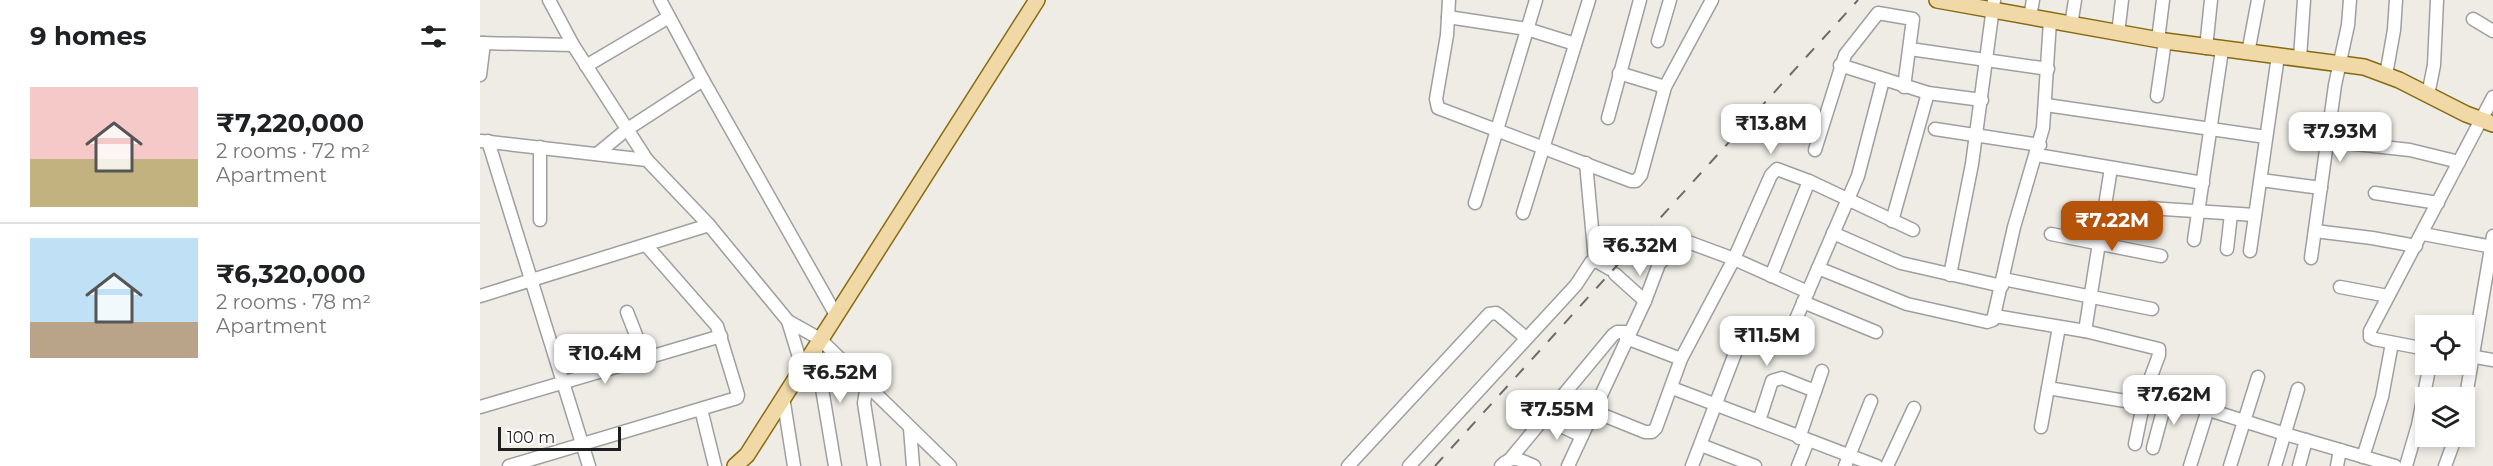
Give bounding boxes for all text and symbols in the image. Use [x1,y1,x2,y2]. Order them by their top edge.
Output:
text: 9 homes [30,20,147,52]
icon: filters [417,20,450,53]
pin: ₹13.8M [1722,104,1820,155]
text: ₹7,220,000 [216,107,364,139]
icon: home [78,111,150,183]
text: ₹13.8M [1735,111,1807,135]
pin: ₹7.93M [2291,112,2389,163]
text: ₹7.93M [2303,119,2377,143]
text: 2 rooms · 72 m² [216,139,370,163]
text: Apartment [216,163,327,187]
pin: ₹7.22M [2063,201,2161,252]
text: ₹7.22M [2075,208,2149,232]
pin: ₹6.32M [1591,226,1689,277]
text: ₹6.32M [1602,233,1678,257]
text: ₹6,320,000 [216,258,366,290]
icon: home [78,262,150,334]
text: 2 rooms · 78 m² [216,290,371,314]
text: Apartment [216,314,327,338]
map controls [2415,315,2475,447]
button: locate [2415,315,2475,375]
pin: ₹11.5M [1718,316,1816,367]
text: ₹11.5M [1734,323,1800,347]
pin: ₹10.4M [556,334,654,385]
text: ₹10.4M [568,341,642,365]
pin: ₹6.52M [791,353,889,404]
text: ₹6.52M [803,360,877,384]
pin: ₹7.62M [2125,375,2223,426]
text: ₹7.62M [2137,382,2211,406]
button: layers [2415,387,2475,447]
pin: ₹7.55M [1508,390,1606,441]
text: ₹7.55M [1520,397,1594,421]
scale bar [498,424,621,452]
text: 100 m [507,428,555,447]

